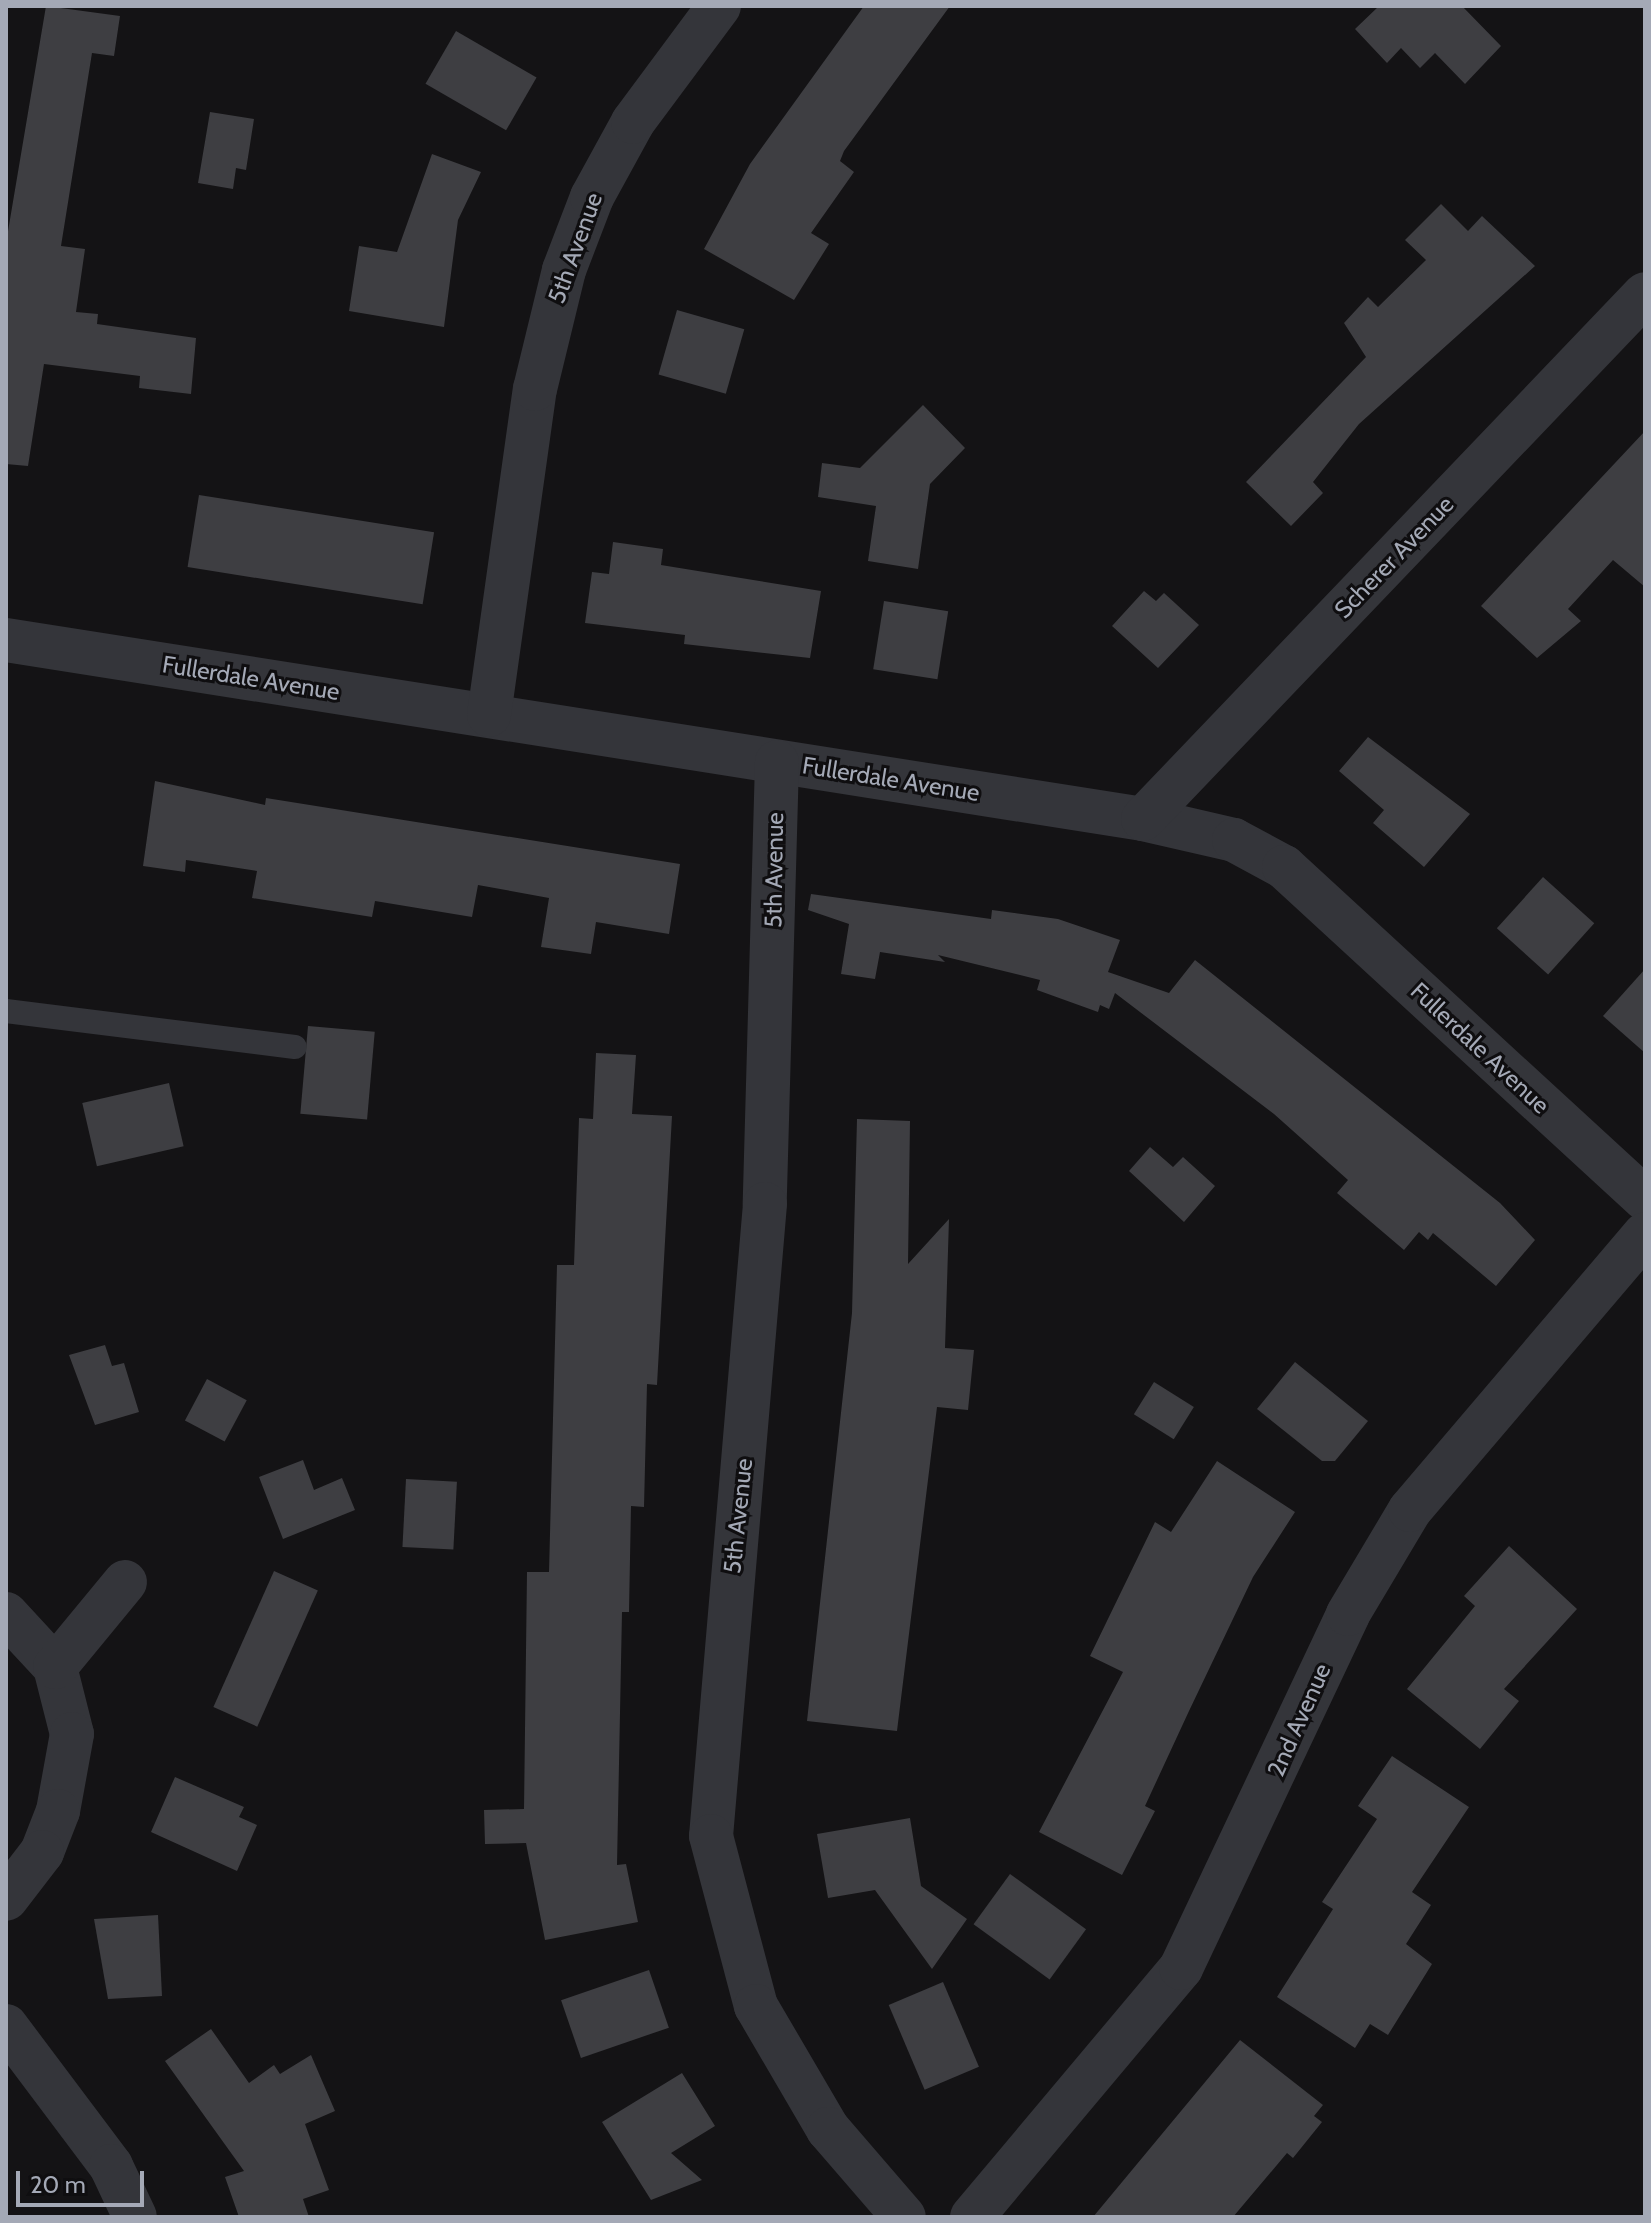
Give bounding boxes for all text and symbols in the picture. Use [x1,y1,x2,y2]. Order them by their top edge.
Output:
street label: 5th Avenue [542,189,608,307]
street label: Scherer Avenue [1328,490,1460,624]
street label: Fullerdale Avenue [160,650,342,706]
street label: Fullerdale Avenue [800,751,982,807]
street label: 5th Avenue [759,812,789,928]
street label: Fullerdale Avenue [1405,976,1555,1120]
street label: 5th Avenue [718,1457,758,1575]
street label: 2nd Avenue [1261,1659,1337,1781]
scale bar [20,2155,148,2205]
text: 20 m [30,2170,86,2199]

